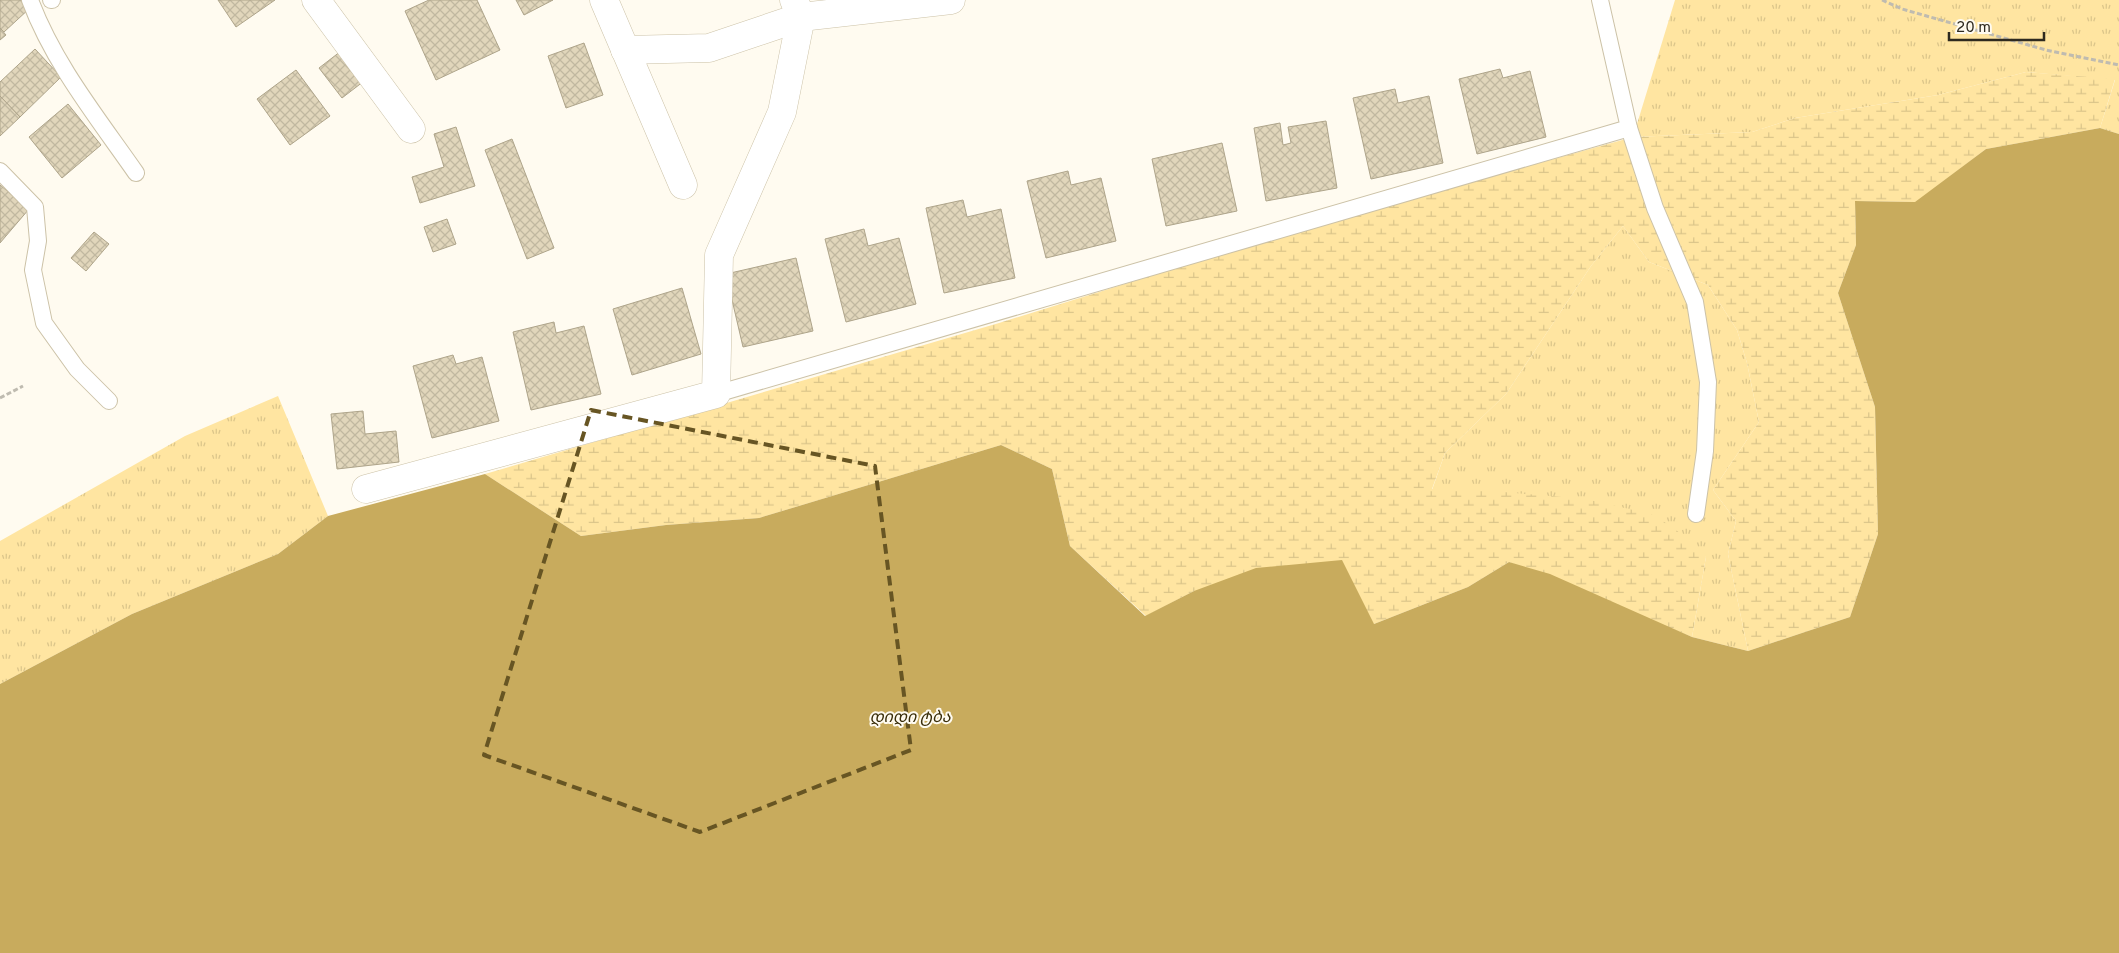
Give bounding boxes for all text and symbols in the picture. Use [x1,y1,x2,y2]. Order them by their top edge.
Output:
scale bar [1949,10,2044,42]
text: 20 m [1956,19,1991,38]
water label: დიდი ტბა [870,708,951,728]

